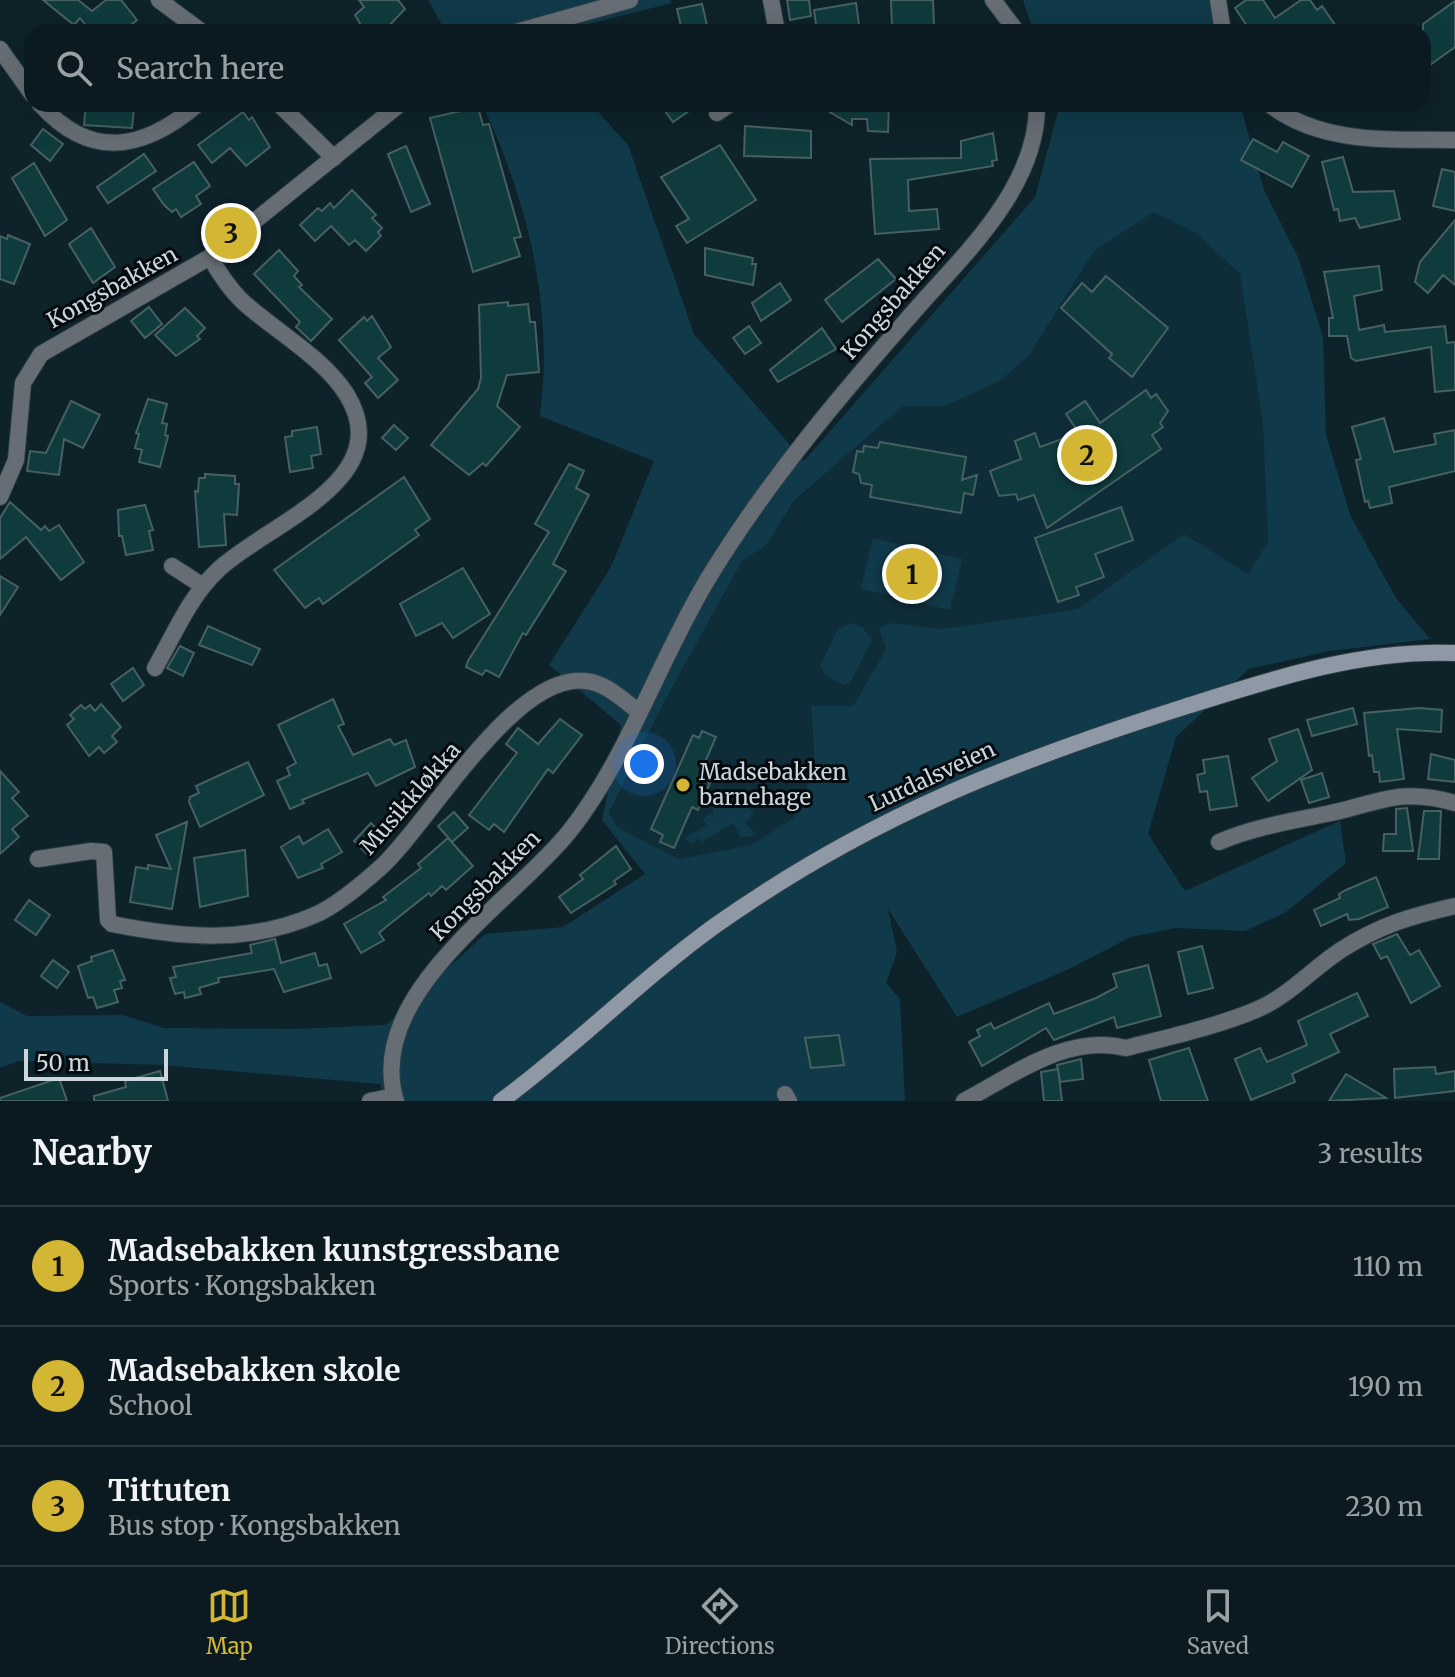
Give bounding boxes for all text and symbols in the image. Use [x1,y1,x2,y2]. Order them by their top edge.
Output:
search box [24,24,1431,112]
icon: search [52,46,96,90]
text: Search here [116,49,284,87]
pin: 3 [205,203,257,263]
street label: Kongsbakken [835,237,951,365]
street label: Kongsbakken [42,239,183,334]
pin: 2 [1061,425,1113,485]
pin: 1 [886,544,938,604]
street label: Lurdalsveien [864,734,1000,817]
street label: Musikkløkka [354,736,466,860]
your location [624,744,664,784]
place label: Madsebakken barnehage [698,758,847,811]
marker: Madsebakken barnehage [674,776,692,794]
street label: Kongsbakken [424,824,546,946]
scale bar [24,1045,168,1081]
text: 50 m [36,1049,90,1077]
text: Nearby [32,1132,152,1174]
text: 3 results [1318,1137,1423,1170]
text: Madsebakken kunstgressbane [108,1231,560,1269]
text: 1 [52,1250,64,1283]
text: 110 m [1353,1250,1423,1283]
text: Sports · Kongsbakken [108,1269,376,1302]
text: Madsebakken skole [108,1351,400,1389]
text: 2 [50,1370,66,1403]
text: 190 m [1348,1370,1423,1403]
text: School [108,1389,193,1422]
text: Tittuten [108,1471,231,1509]
text: 3 [51,1490,65,1523]
text: 230 m [1345,1490,1423,1523]
text: Bus stop · Kongsbakken [108,1509,401,1542]
tab: Map [206,1584,253,1660]
tab: Directions [665,1584,775,1660]
tab: Saved [1187,1584,1249,1660]

